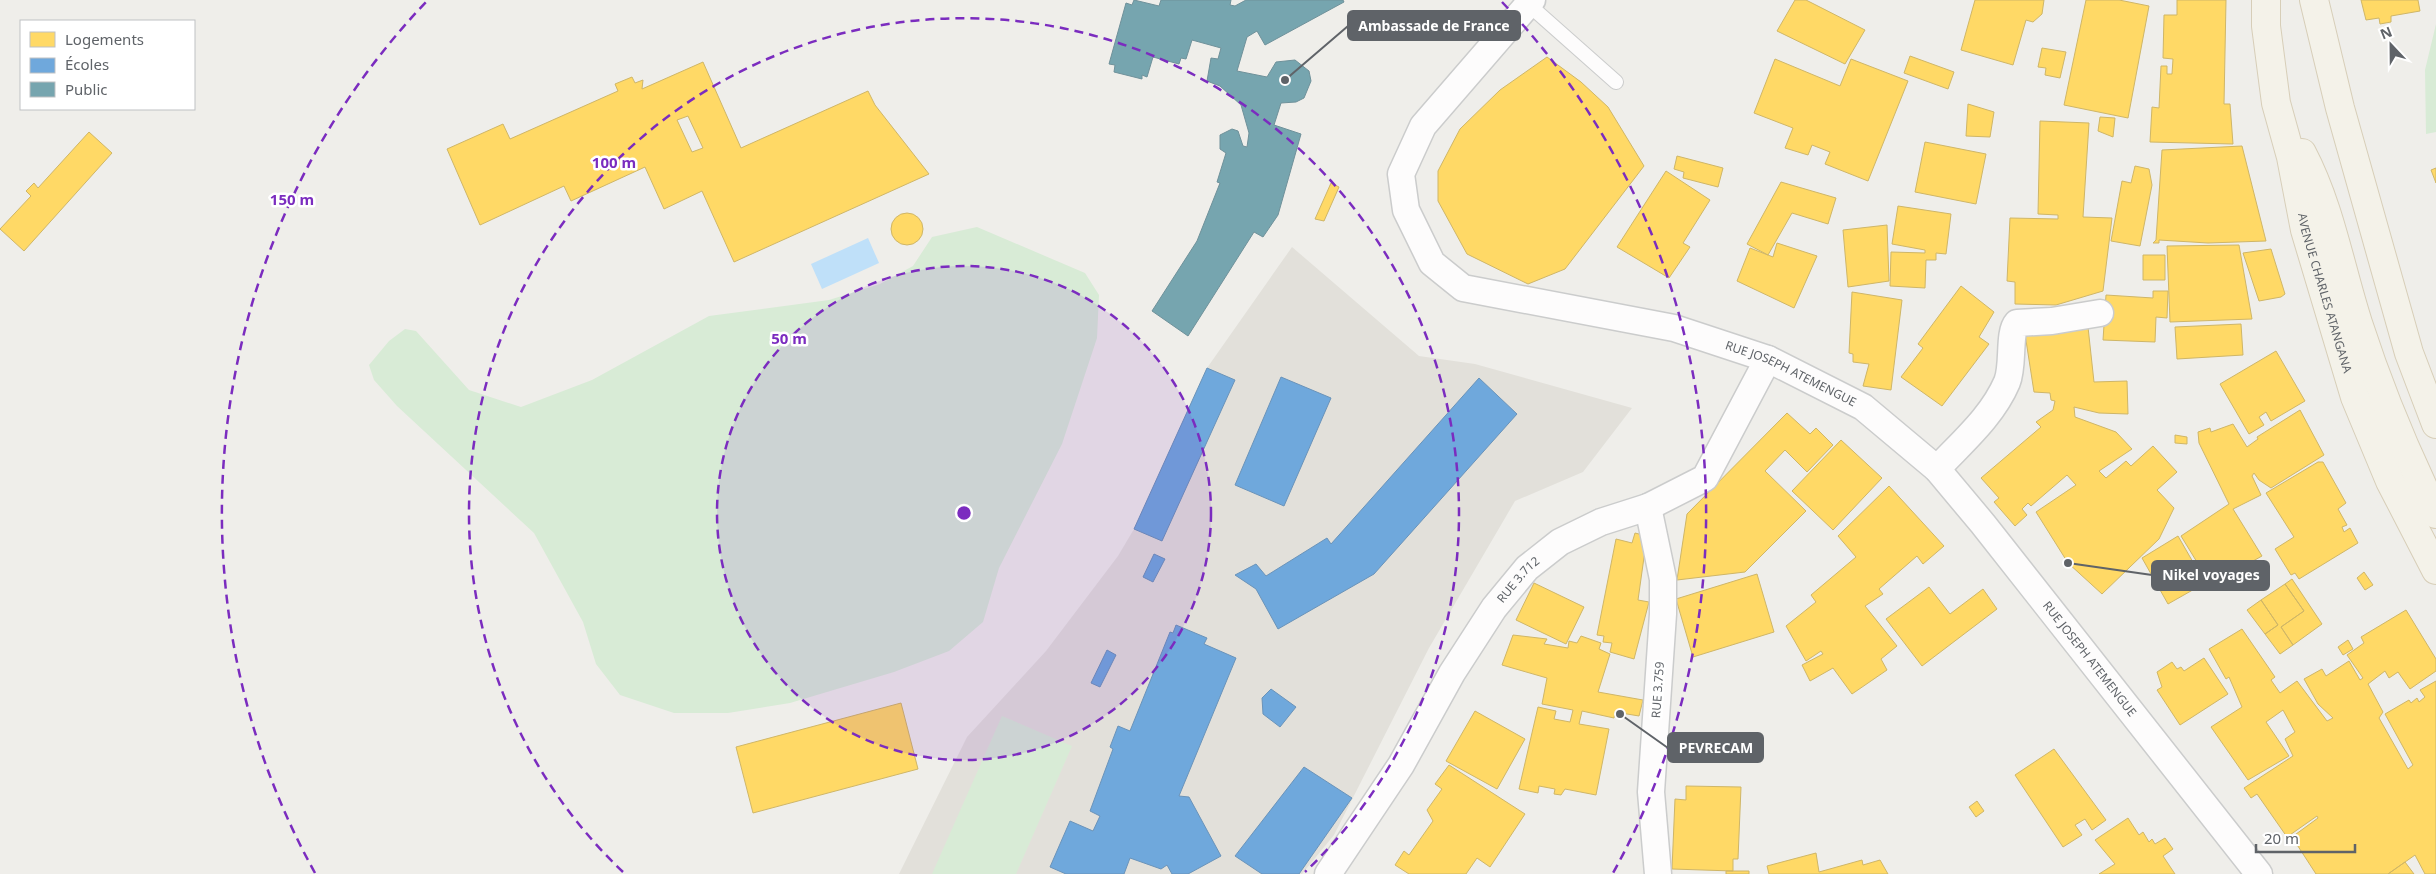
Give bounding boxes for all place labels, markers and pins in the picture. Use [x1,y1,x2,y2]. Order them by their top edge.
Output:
callout: Ambassade de France [1348,11,1520,40]
centre of rings [955,504,973,522]
callout: Nikel voyages [2152,561,2269,590]
callout: PEVRECAM [1668,733,1763,762]

